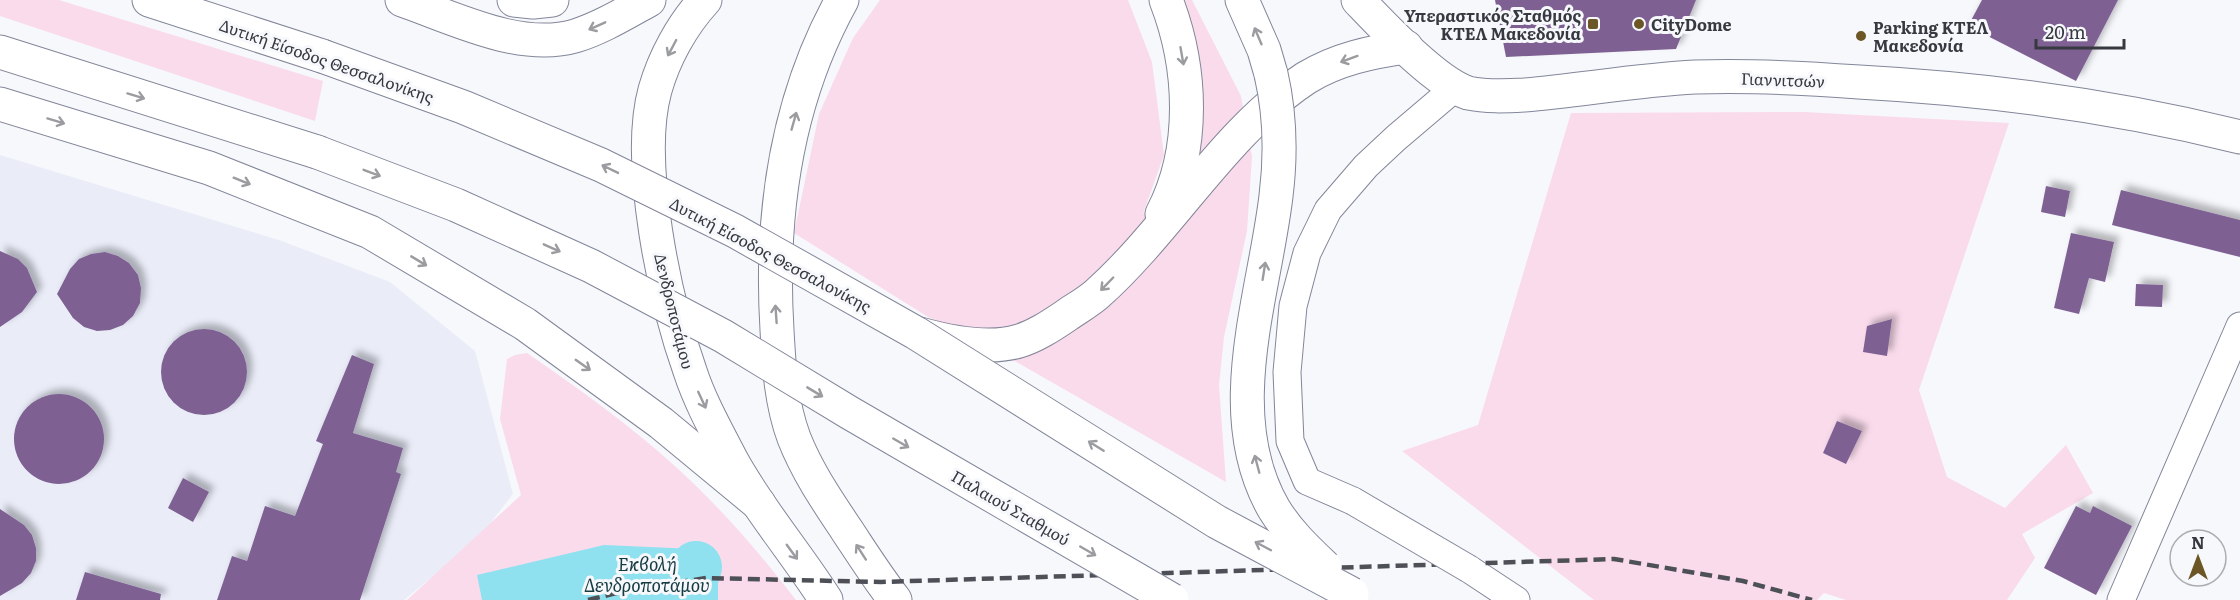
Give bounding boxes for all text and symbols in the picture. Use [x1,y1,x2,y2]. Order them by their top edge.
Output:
place label: Υπεραστικός Σταθμός ΚΤΕΛ Μακεδονία [1404,3,1581,45]
street label: Δυτική Είσοδος Θεσσαλονίκης [217,12,437,108]
place label: CityDome [1651,12,1732,36]
scale bar [2036,12,2124,50]
place label: Parking ΚΤΕΛ Μακεδονία [1873,15,1988,57]
marker: Υπεραστικός Σταθμός ΚΤΕΛ Μακεδονία [1586,17,1600,31]
marker: CityDome [1632,17,1646,31]
text: 20 m [2045,18,2086,45]
one-way arrow [589,21,607,33]
one-way arrow [1252,28,1263,46]
marker: Parking ΚΤΕΛ Μακεδονία [1854,29,1868,43]
one-way arrow [666,39,678,57]
one-way arrow [1177,46,1188,66]
one-way arrow [1340,54,1358,65]
street label: Γιαννιτσών [1741,66,1825,92]
one-way arrow [126,91,145,102]
one-way arrow [789,112,800,131]
one-way arrow [46,116,65,127]
one-way arrow [601,163,619,175]
one-way arrow [362,168,381,179]
one-way arrow [232,176,250,187]
street label: Δυτική Είσοδος Θεσσαλονίκης [666,191,876,317]
one-way arrow [542,243,560,255]
street label: Δενδροποτάμου [649,251,701,371]
one-way arrow [410,255,427,267]
one-way arrow [1259,262,1270,282]
one-way arrow [1100,276,1115,291]
one-way arrow [771,305,782,325]
one-way arrow [575,359,591,371]
one-way arrow [806,386,823,398]
one-way arrow [697,390,709,408]
one-way arrow [892,437,909,449]
one-way arrow [1088,439,1105,451]
one-way arrow [1250,455,1262,474]
street label: Παλαιού Σταθμού [948,463,1074,551]
north arrow [2168,528,2228,588]
text: N [2191,530,2205,554]
one-way arrow [1255,540,1273,551]
one-way arrow [786,544,798,560]
one-way arrow [855,544,867,561]
one-way arrow [1078,546,1096,557]
water label: Εκβολή Δενδροποτάμου [584,550,710,598]

